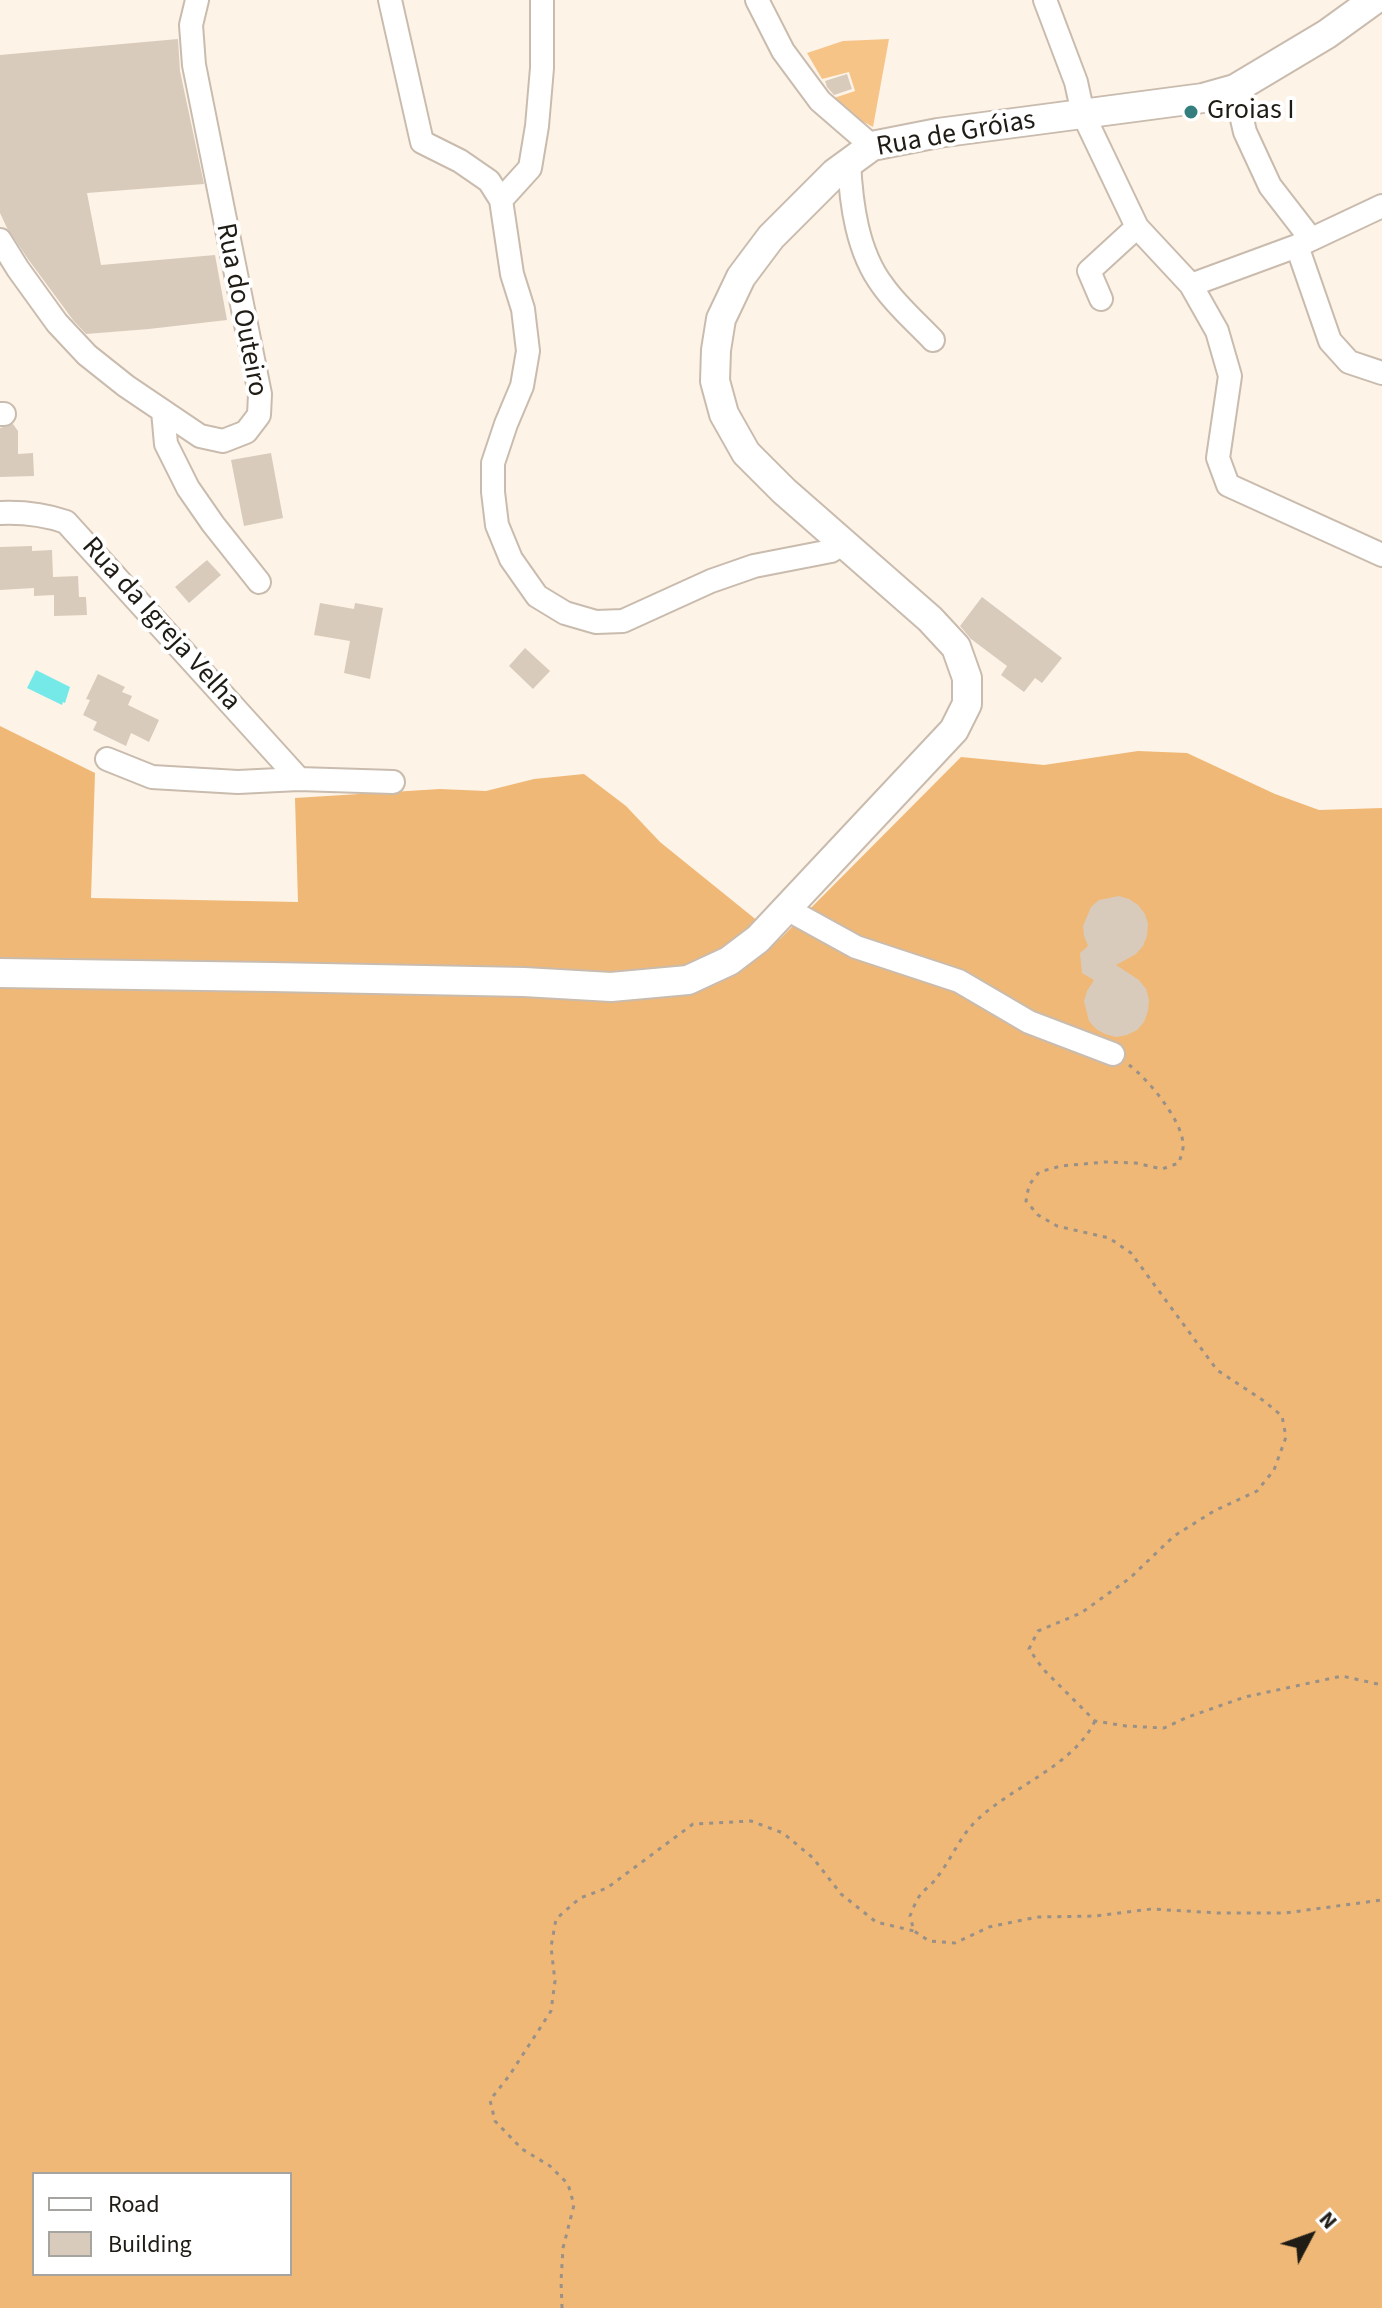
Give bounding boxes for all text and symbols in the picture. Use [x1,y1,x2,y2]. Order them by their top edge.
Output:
place label: Groias I [1207,95,1295,129]
marker: Groias I [1182,103,1200,121]
street label: Rua de Gróias [874,105,1038,165]
street label: Rua do Outeiro [207,221,273,399]
street label: Rua da Igreja Velha [73,531,247,719]
legend [32,2172,292,2276]
text: Road [108,2187,160,2222]
north arrow [1270,2196,1350,2276]
text: N [1311,2204,1345,2236]
text: Building [108,2227,192,2262]

